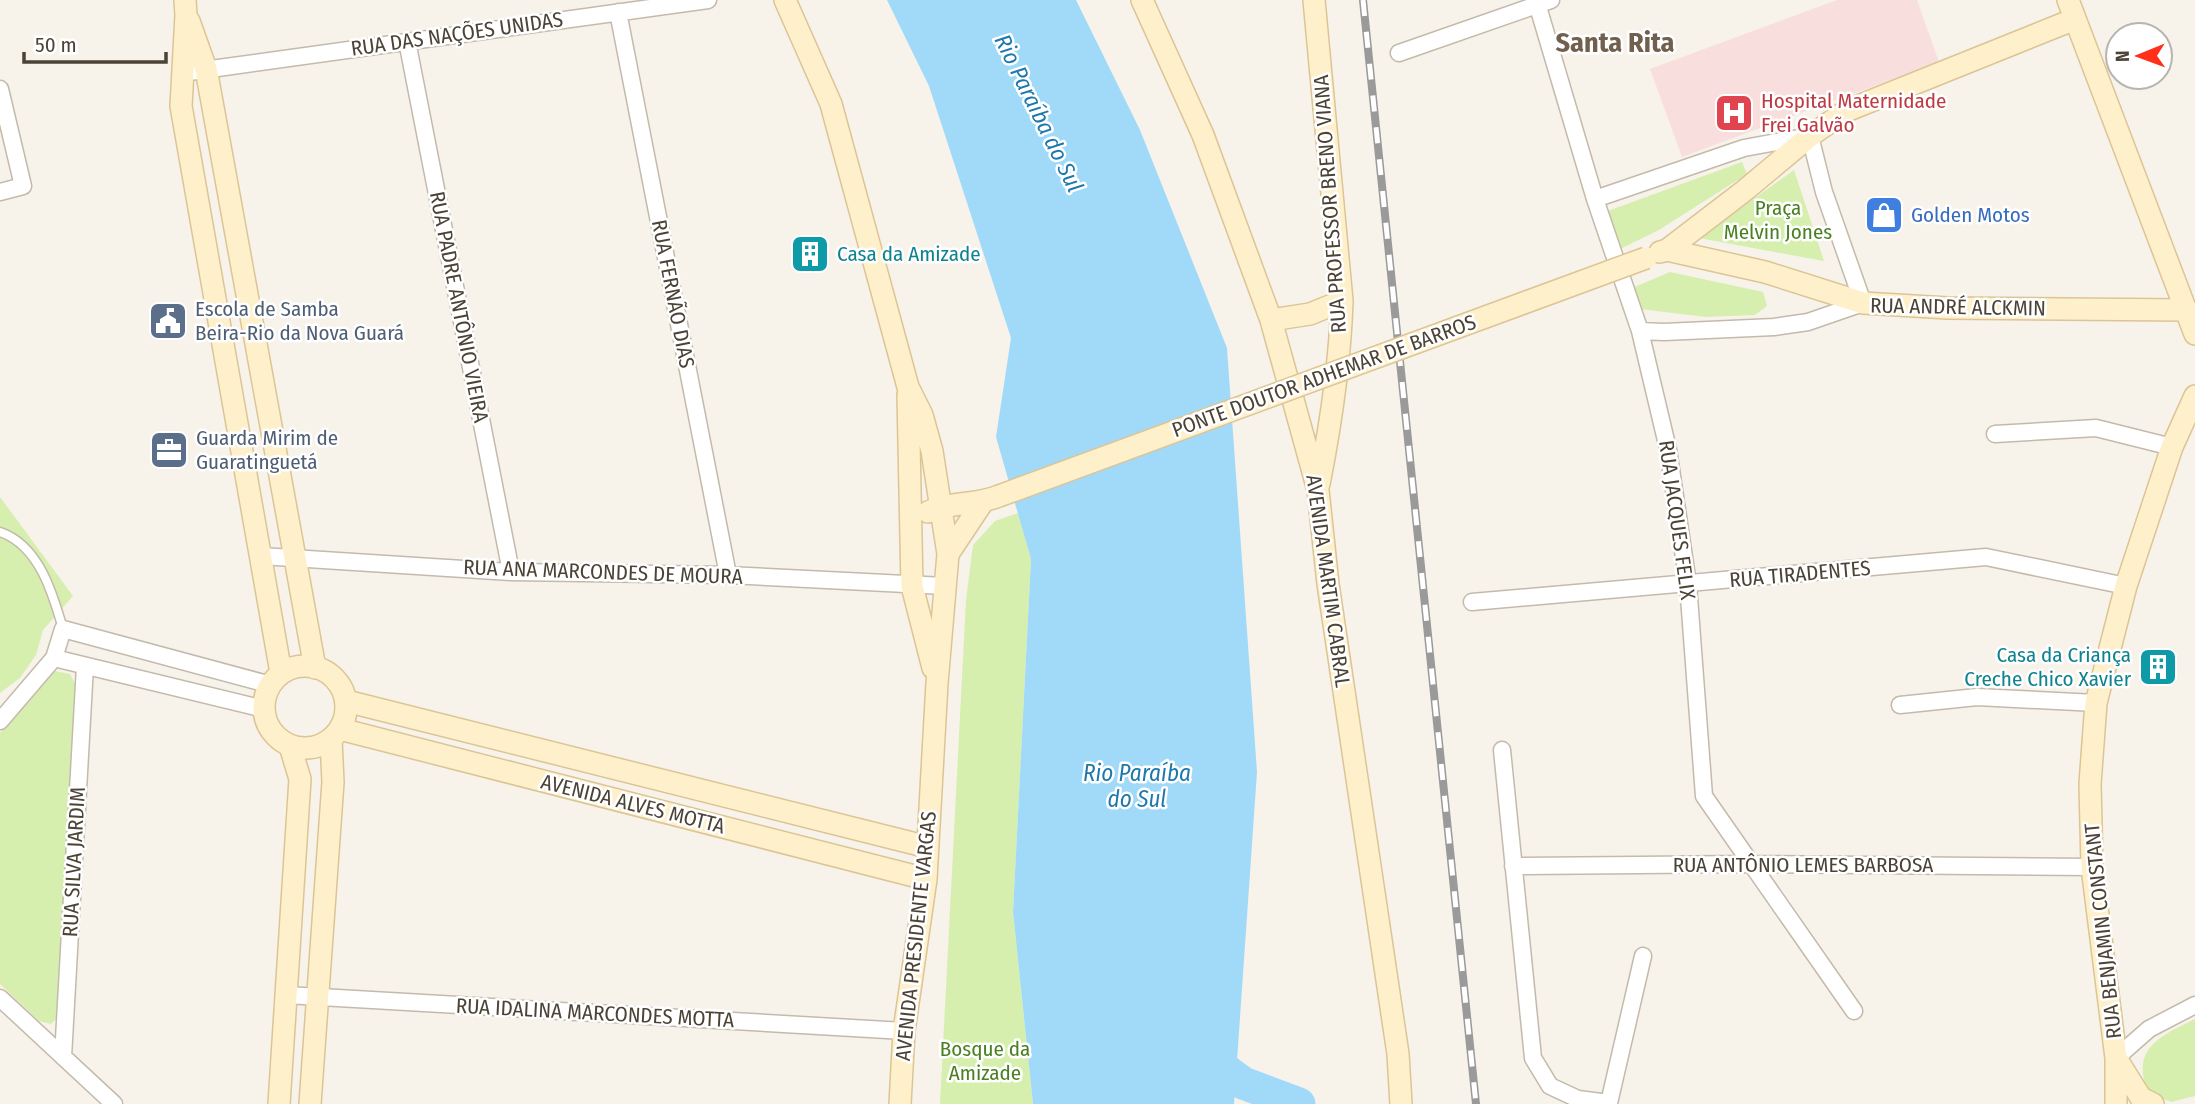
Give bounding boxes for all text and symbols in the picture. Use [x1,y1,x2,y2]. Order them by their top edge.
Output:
street label: RUA DAS NAÇÕES UNIDAS [349,6,565,62]
scale bar [24,21,166,65]
north arrow [2104,21,2174,91]
district label: Santa Rita [1556,26,1675,59]
water label: Rio Paraíba do Sul [989,30,1089,196]
text: 50 m [35,32,77,58]
text: N [2111,50,2134,62]
street label: RUA PROFESSOR BRENO VIANA [1308,74,1352,334]
place label: Hospital Maternidade Frei Galvão [1761,88,1947,138]
hospital icon: Hospital Maternidade Frei Galvão [1713,92,1755,134]
street label: RUA PADRE ANTÔNIO VIEIRA [424,189,494,425]
shop icon: Golden Motos [1863,194,1905,236]
park label: Praça Melvin Jones [1724,195,1832,245]
place label: Golden Motos [1911,202,2030,228]
street label: RUA FERNÃO DIAS [646,218,700,370]
building icon: Casa da Amizade [789,233,831,275]
place label: Casa da Amizade [837,241,981,267]
street label: RUA ANDRÉ ALCKMIN [1870,292,2046,322]
place label: Escola de Samba Beira-Rio da Nova Guará [195,296,404,346]
public building icon: Escola de Samba Beira-Rio da Nova Guará [147,300,189,342]
street label: PONTE DOUTOR ADHEMAR DE BARROS [1168,309,1480,443]
place label: Guarda Mirim de Guaratinguetá [196,425,338,475]
office icon: Guarda Mirim de Guaratinguetá [148,429,190,471]
street label: RUA JACQUES FELIX [1653,439,1701,602]
street label: AVENIDA MARTIM CABRAL [1300,473,1356,690]
street label: RUA ANA MARCONDES DE MOURA [463,554,743,590]
street label: RUA TIRADENTES [1728,555,1872,593]
place label: Casa da Criança Creche Chico Xavier [1964,642,2132,692]
building icon: Casa da Criança Creche Chico Xavier [2137,646,2179,688]
water label: Rio Paraíba do Sul [1083,759,1191,813]
street label: AVENIDA ALVES MOTTA [538,769,728,839]
street label: RUA SILVA JARDIM [57,786,91,938]
street label: AVENIDA PRESIDENTE VARGAS [890,810,942,1062]
street label: RUA BENJAMIN CONSTANT [2079,822,2127,1040]
street label: RUA ANTÔNIO LEMES BARBOSA [1673,852,1933,878]
street label: RUA IDALINA MARCONDES MOTTA [455,993,735,1033]
park label: Bosque da Amizade [940,1036,1030,1086]

